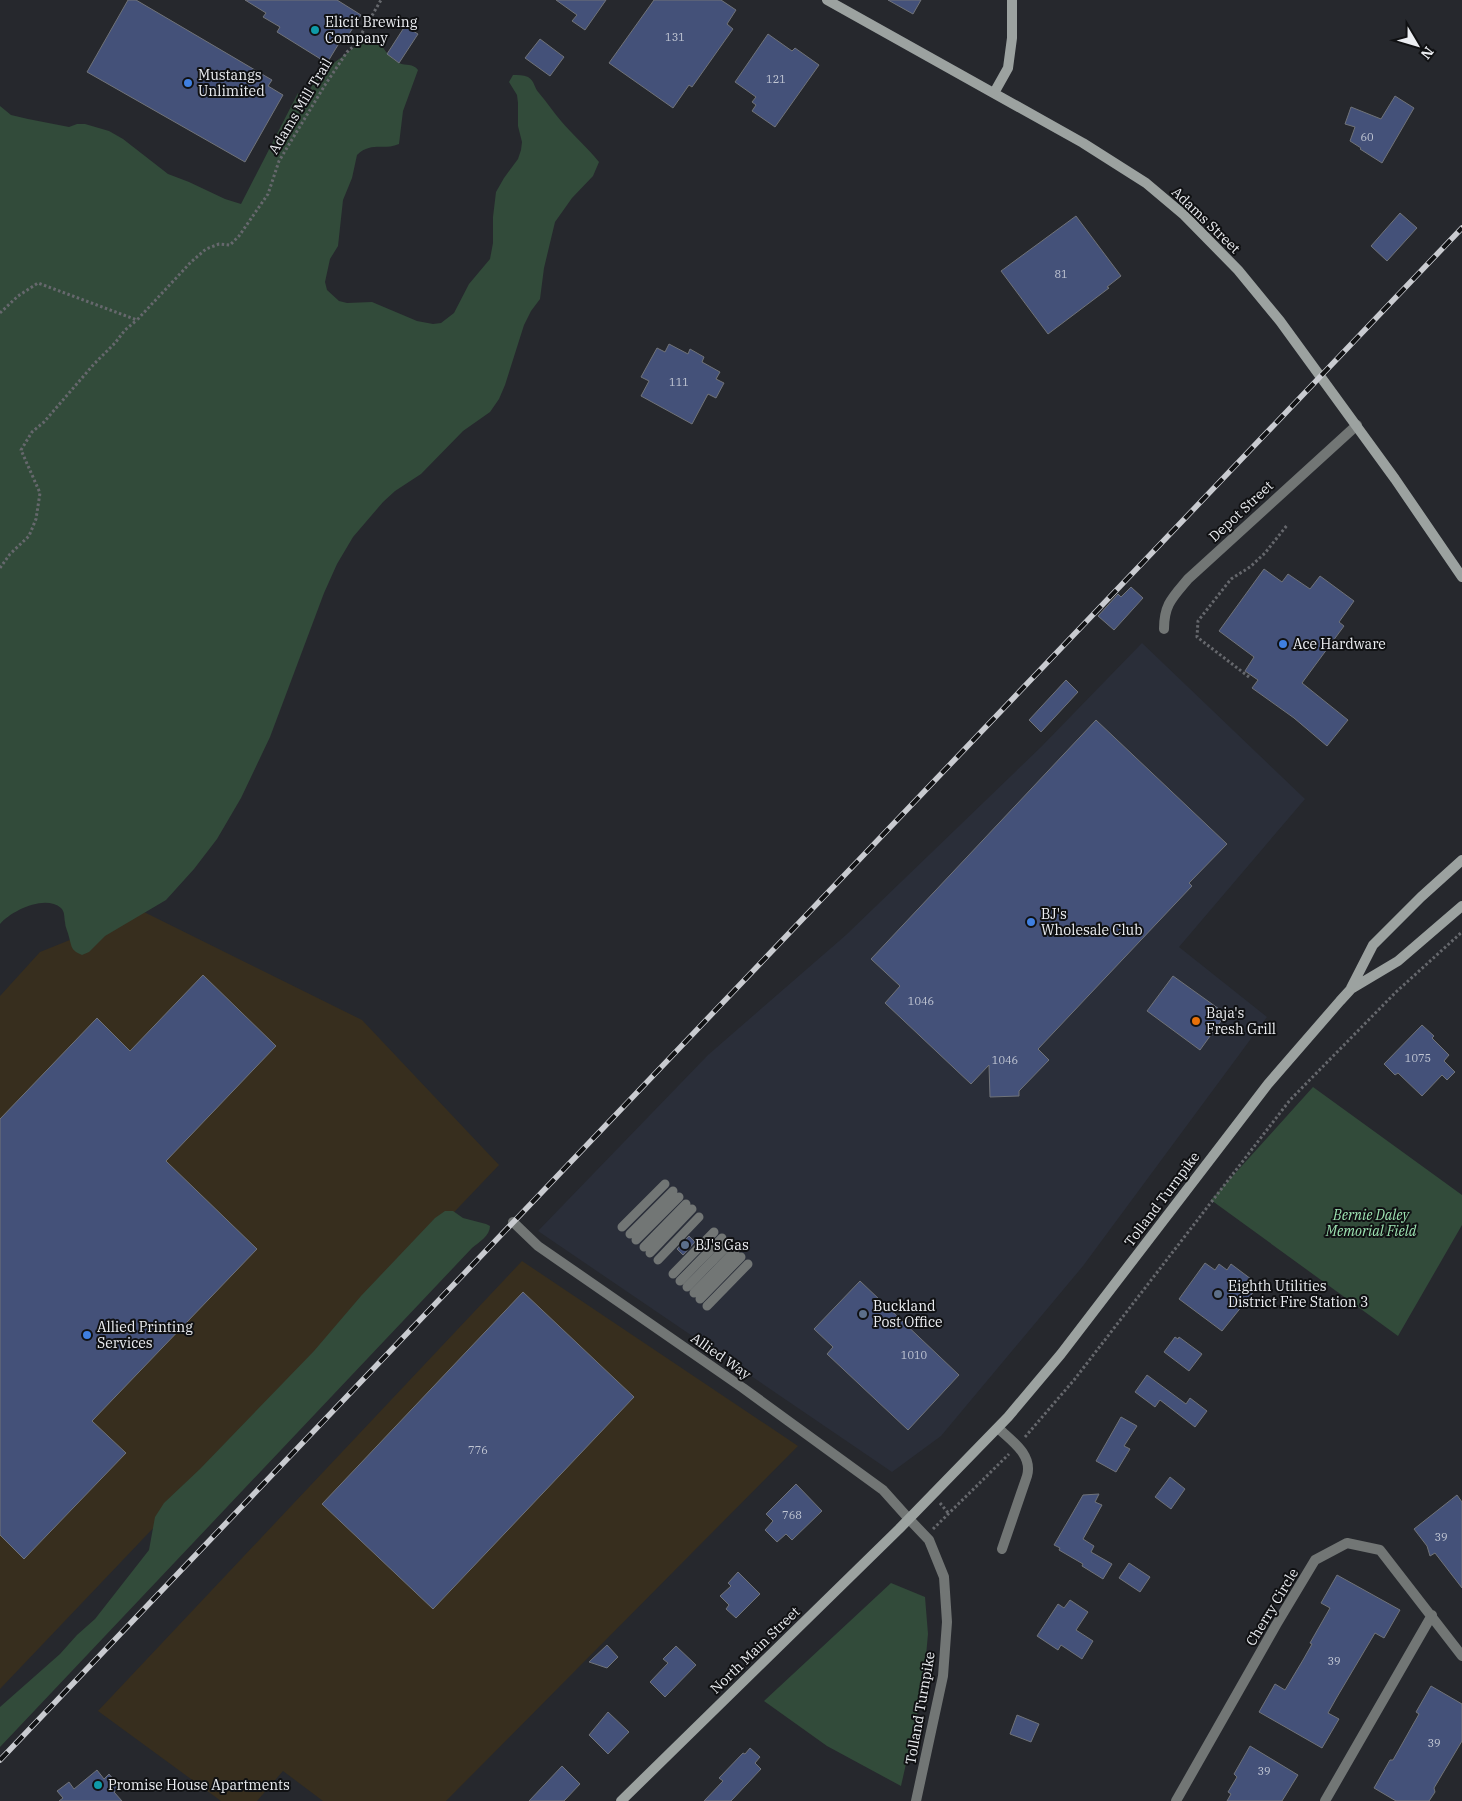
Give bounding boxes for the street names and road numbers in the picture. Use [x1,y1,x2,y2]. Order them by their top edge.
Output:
street label: Adams Mill Trail [264,55,336,157]
street label: Adams Street [1168,183,1244,257]
street label: Depot Street [1205,477,1277,545]
street label: Tolland Turnpike [1120,1148,1204,1250]
street label: Allied Way [687,1329,755,1384]
street label: Cherry Circle [1242,1565,1302,1649]
street label: North Main Street [706,1603,804,1697]
street label: Tolland Turnpike [901,1650,939,1766]

